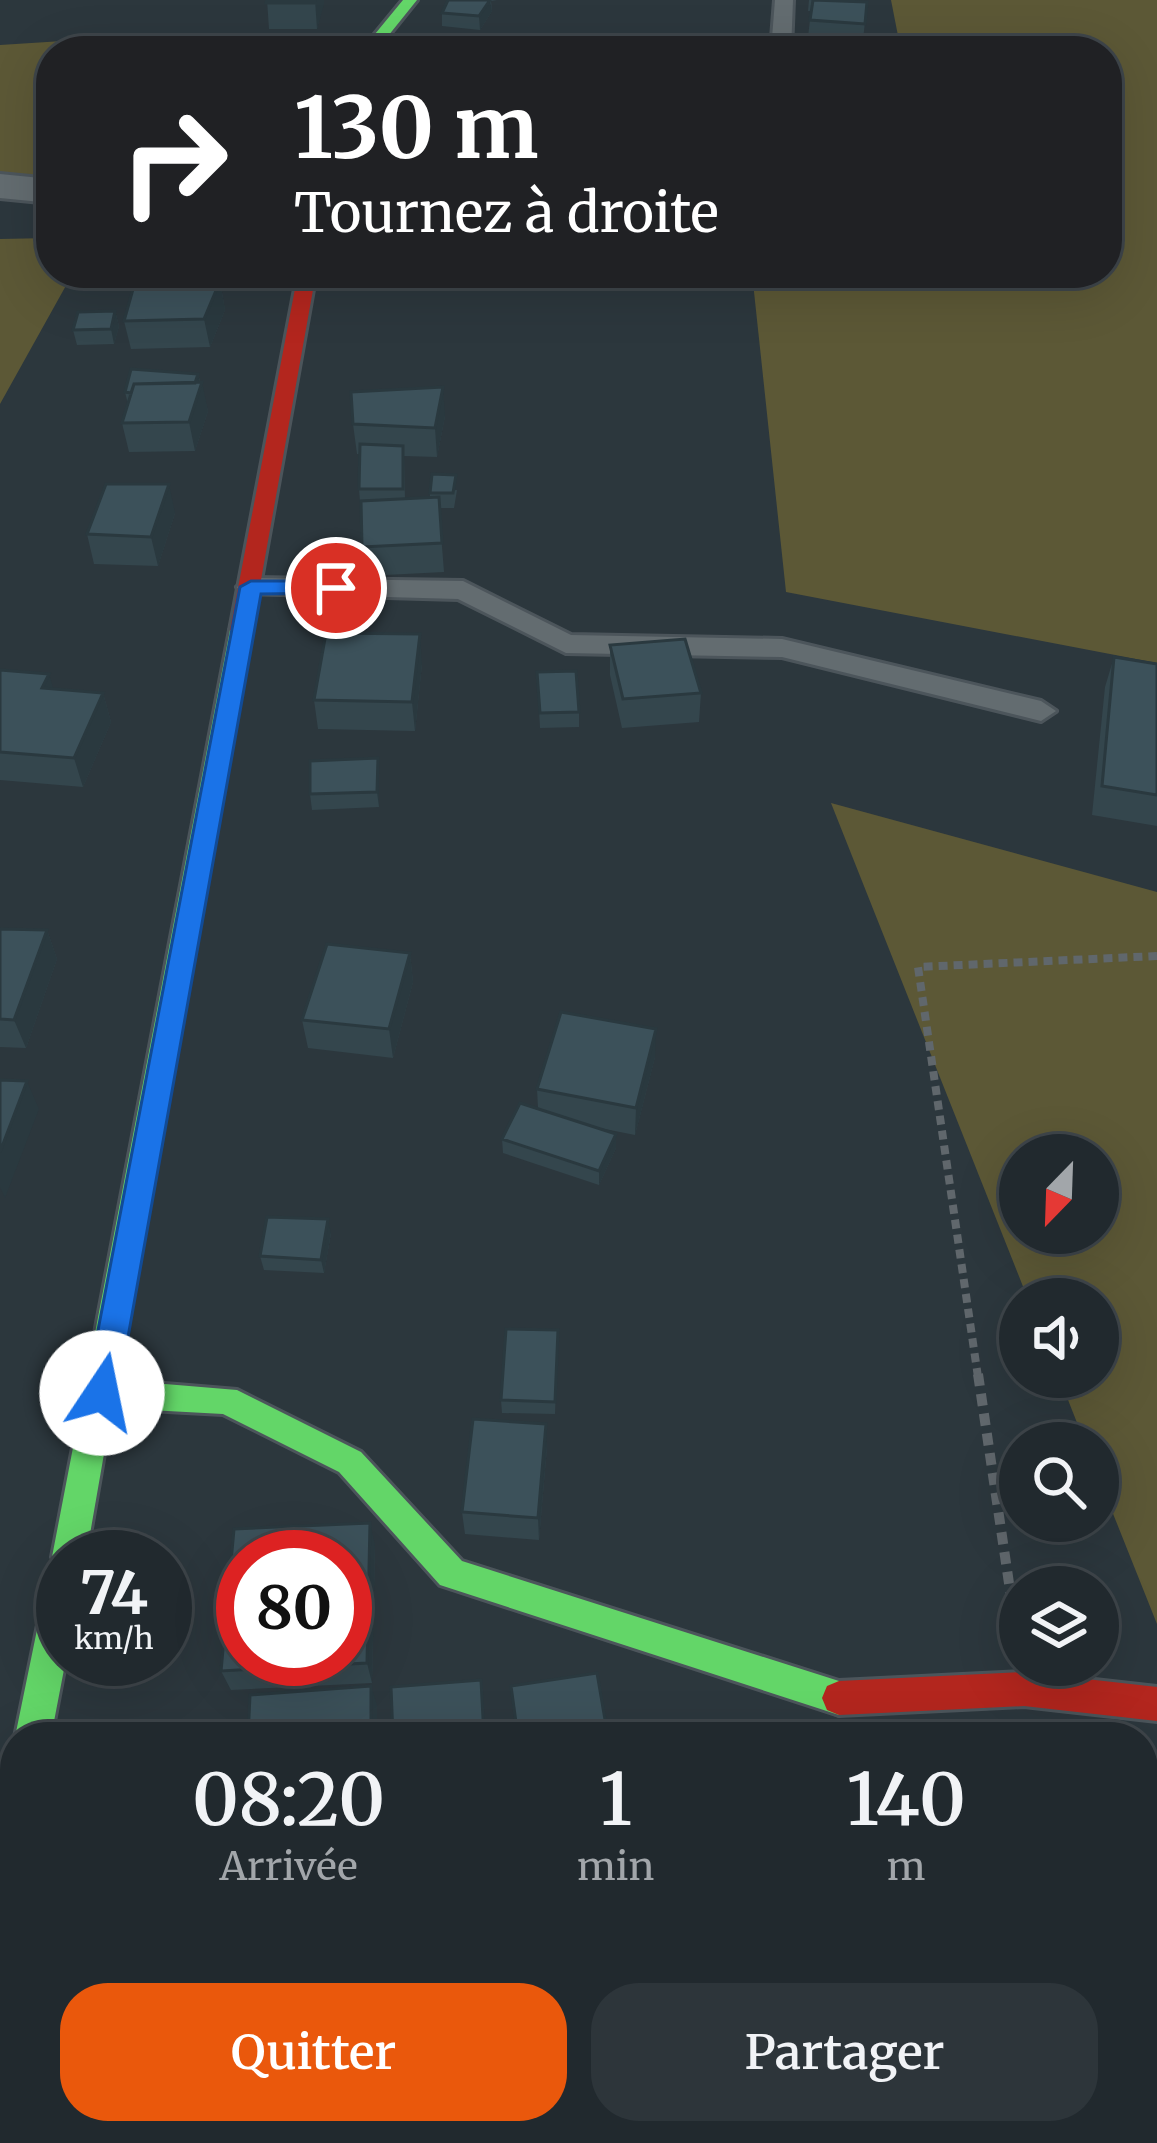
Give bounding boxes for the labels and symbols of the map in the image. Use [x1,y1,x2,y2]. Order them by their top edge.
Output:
pin [285,537,387,639]
north arrow [999,1134,1119,1254]
position arrow [39,1330,165,1456]
speed limit sign: 80 [216,1530,372,1686]

